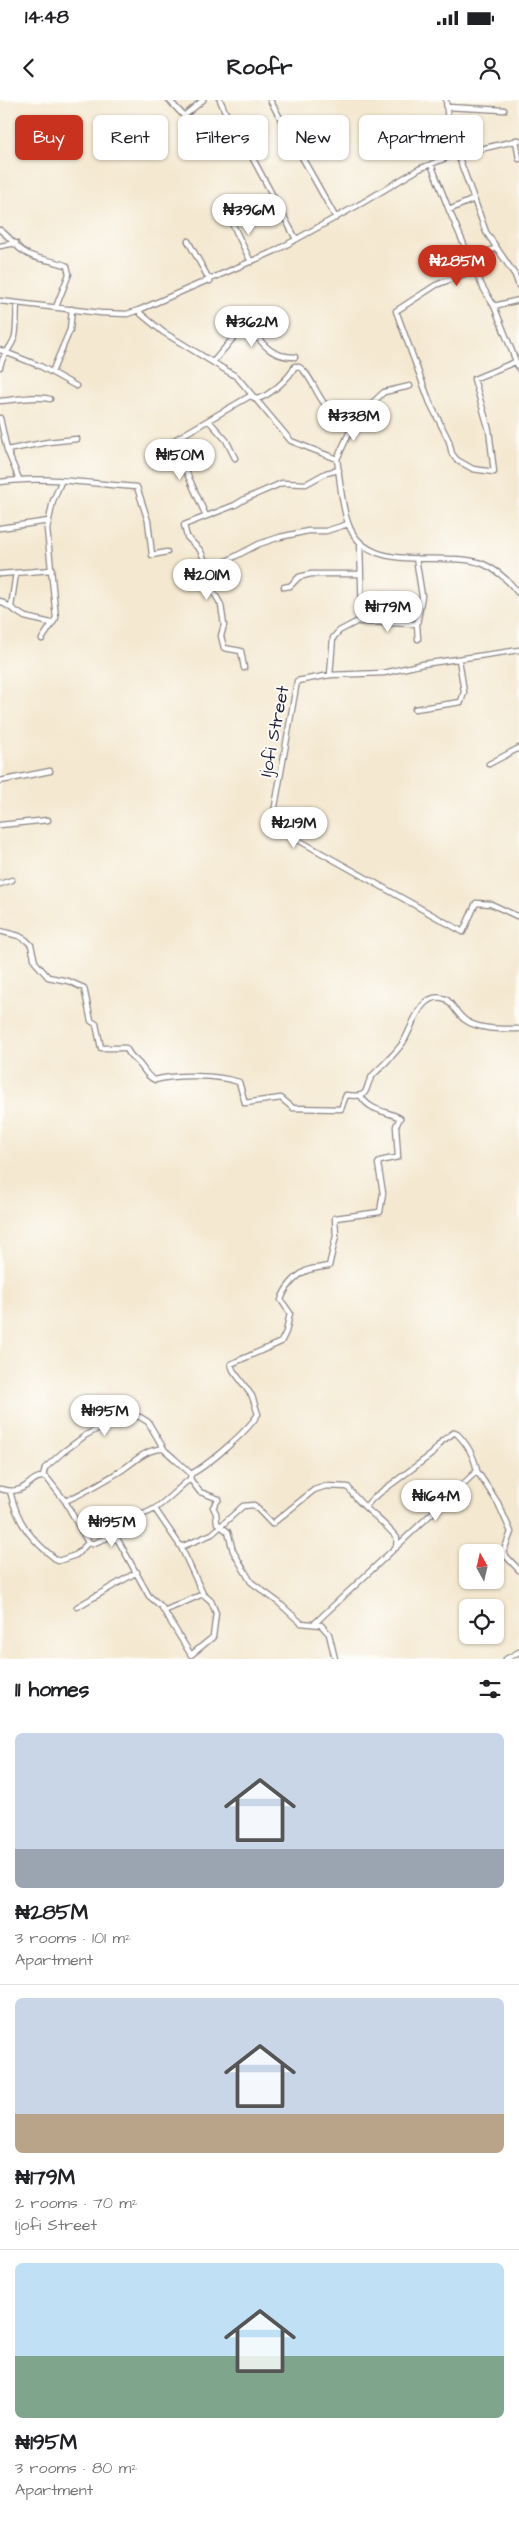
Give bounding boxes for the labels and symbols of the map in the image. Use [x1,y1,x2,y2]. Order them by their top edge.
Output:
pin: ₦396M [214,194,284,236]
pin: ₦285M [422,244,492,287]
pin: ₦362M [217,306,287,348]
pin: ₦338M [319,400,389,442]
pin: ₦150M [145,438,215,481]
pin: ₦201M [172,558,242,601]
pin: ₦179M [353,590,423,633]
street label: Ijofi Street [253,683,296,779]
pin: ₦219M [259,806,329,849]
pin: ₦195M [70,1394,140,1437]
pin: ₦164M [401,1480,471,1522]
pin: ₦195M [77,1506,147,1548]
north arrow [459,1544,504,1589]

